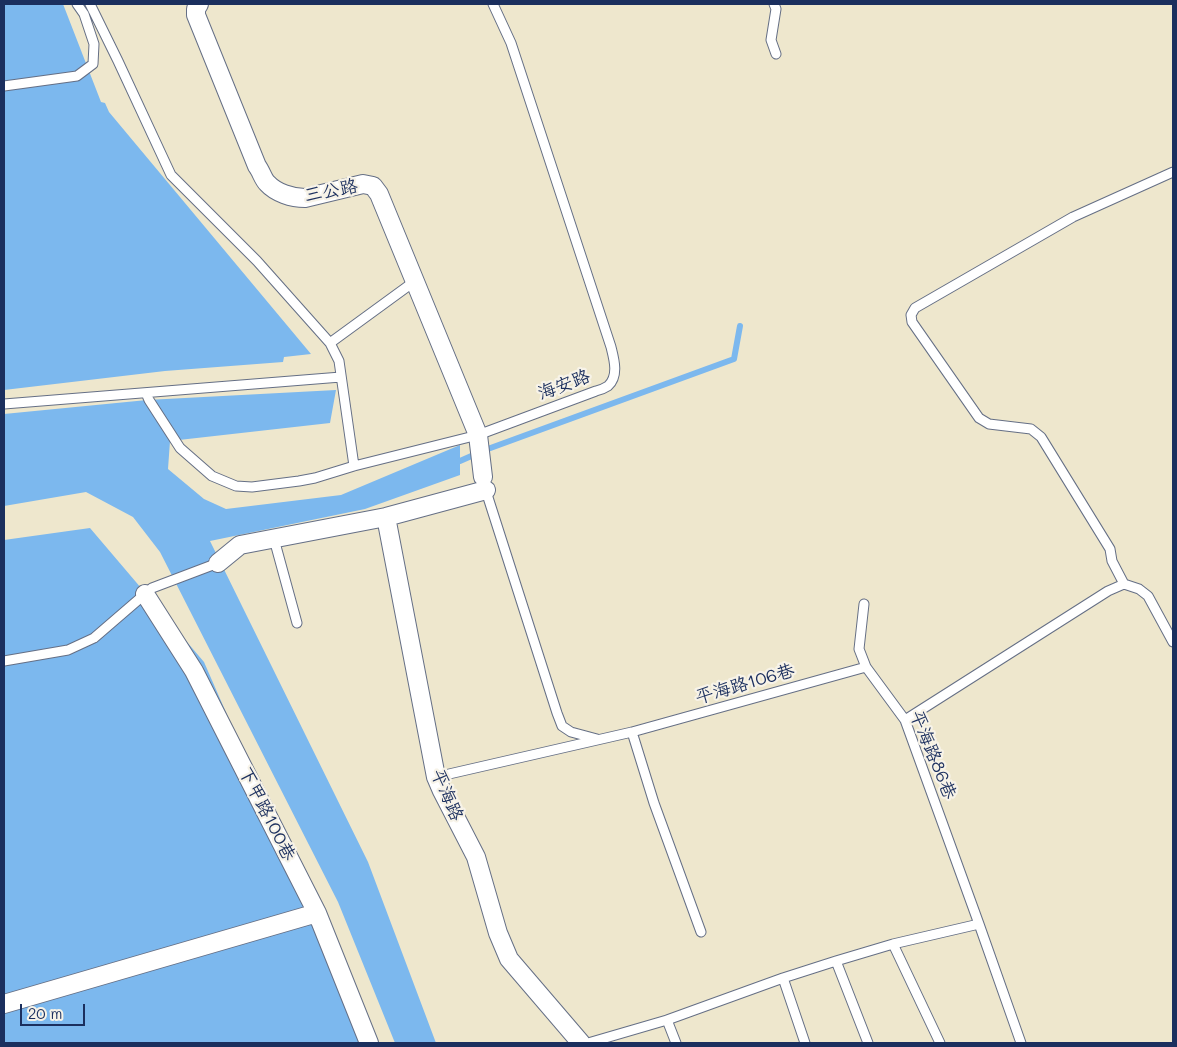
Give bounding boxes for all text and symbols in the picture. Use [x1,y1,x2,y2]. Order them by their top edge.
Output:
street label: 三公路 [302,175,360,207]
street label: 海安路 [535,365,593,405]
street label: 平海路106巷 [693,660,797,708]
street label: 平海路86巷 [905,707,961,803]
street label: 下甲路100巷 [234,764,300,864]
street label: 平海路 [427,766,467,824]
scale bar [22,994,88,1026]
text: 20 m [28,1003,62,1023]

